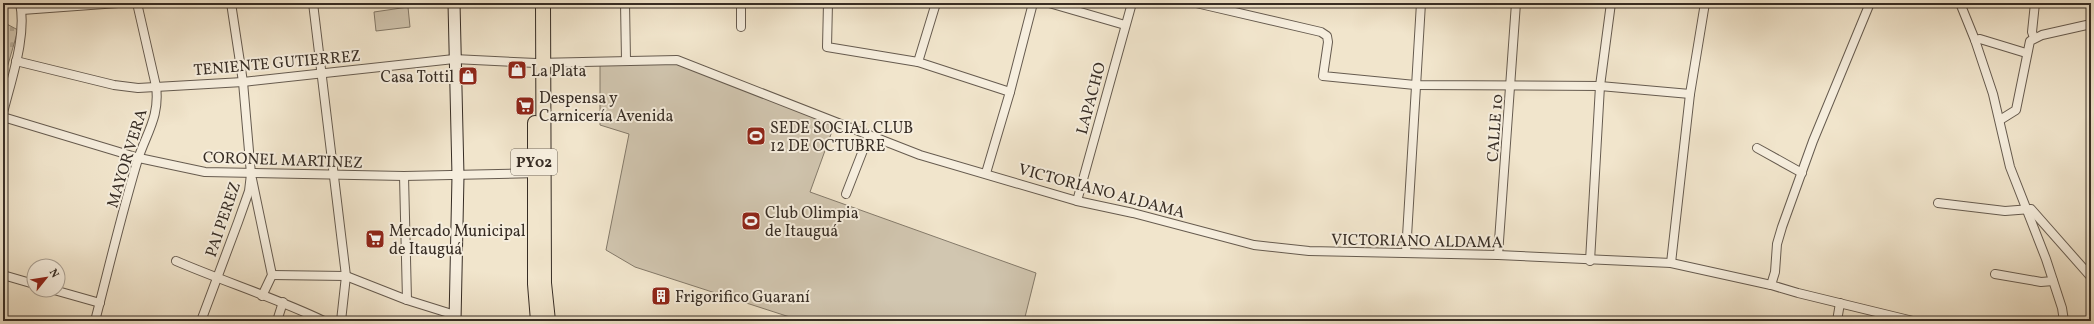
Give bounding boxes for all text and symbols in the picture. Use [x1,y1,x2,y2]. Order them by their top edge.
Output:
street label: TENIENTE GUTIERREZ [193,46,362,82]
shop icon: La Plata [506,59,528,81]
street label: LAPACHO [1072,60,1112,137]
place label: La Plata [531,61,587,83]
shop icon: Casa Tottil [457,65,479,87]
place label: Casa Tottil [381,67,454,89]
place label: Despensa y Carnicería Avenida [539,88,673,128]
street label: CALLE 10 [1483,93,1509,163]
supermarket icon: Despensa y Carnicería Avenida [514,95,536,117]
street label: MAYOR VERA [102,106,153,211]
place label: SEDE SOCIAL CLUB 12 DE OCTUBRE [770,118,913,158]
sports icon: SEDE SOCIAL CLUB 12 DE OCTUBRE [745,125,767,147]
street label: CORONEL MARTINEZ [202,147,363,175]
road number: PY02 [511,149,557,175]
street label: VICTORIANO ALDAMA [1016,159,1187,225]
street label: PAI PEREZ [201,179,247,260]
place label: Club Olimpia de Itauguá [765,203,859,243]
sports icon: Club Olimpia de Itauguá [740,210,762,232]
place label: Mercado Municipal de Itauguá [389,221,526,261]
supermarket icon: Mercado Municipal de Itauguá [364,228,386,250]
street label: VICTORIANO ALDAMA [1331,230,1503,254]
north arrow [26,258,66,298]
text: N [45,267,62,281]
building icon: Frigorifico Guaraní [650,285,672,307]
place label: Frigorifico Guaraní [675,287,810,309]

